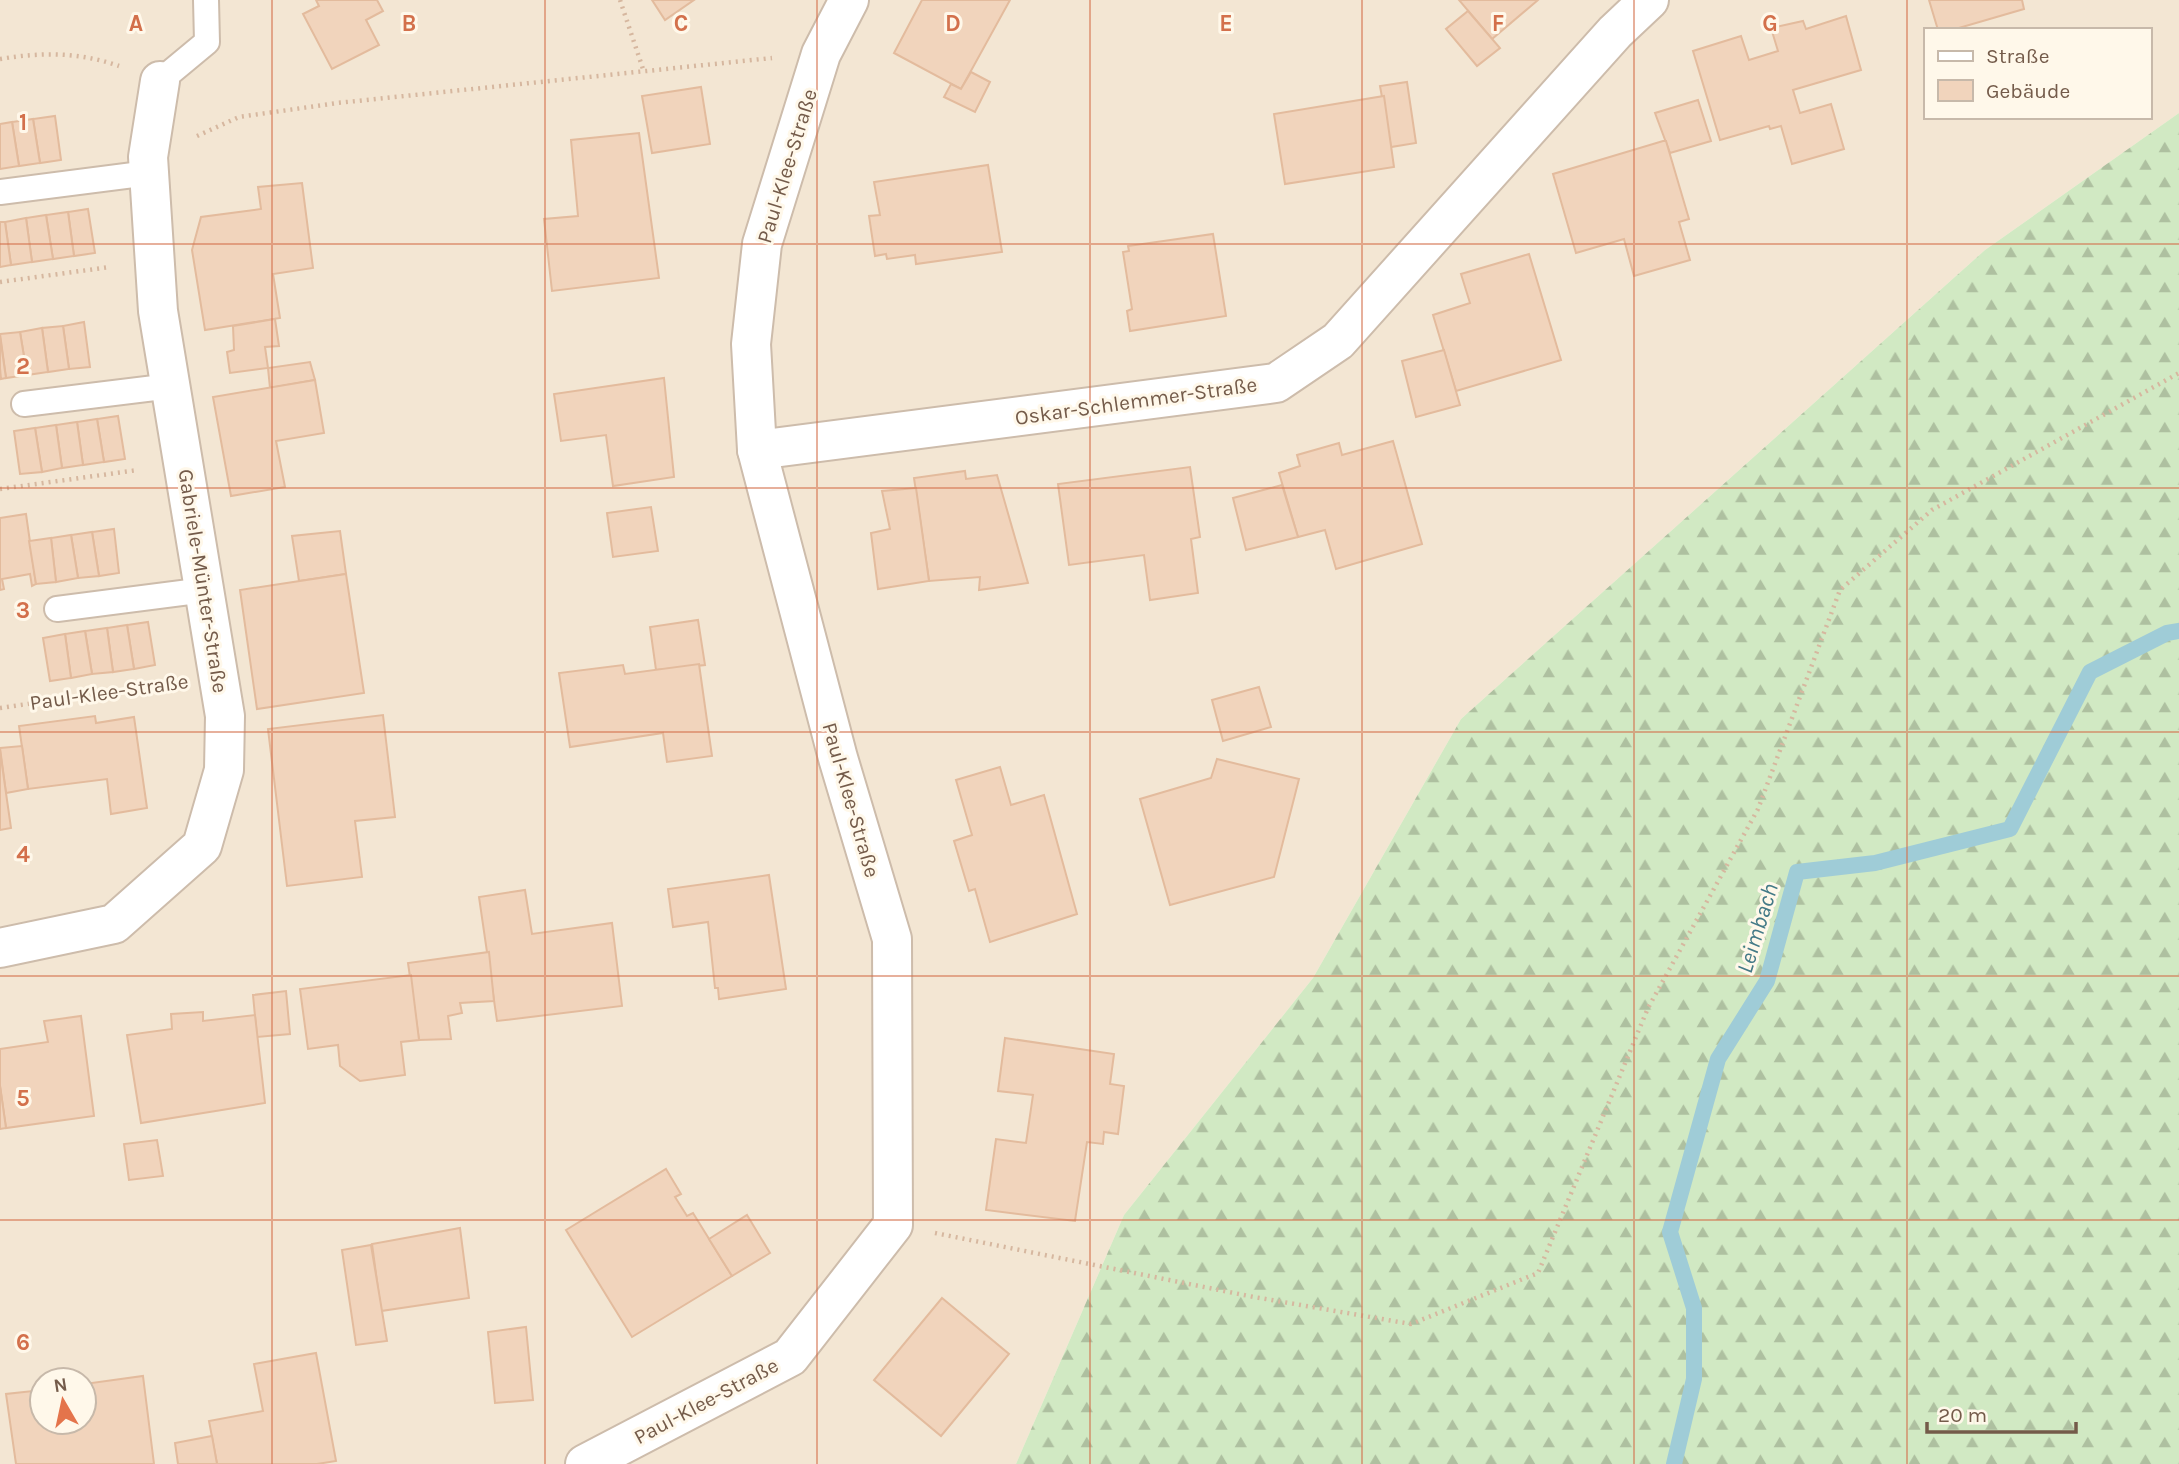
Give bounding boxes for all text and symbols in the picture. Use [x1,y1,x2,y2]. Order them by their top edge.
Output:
text: A [129,10,143,37]
text: B [402,10,416,37]
text: C [674,10,688,37]
text: D [945,10,961,37]
text: E [1219,10,1233,37]
text: F [1492,10,1504,37]
text: G [1762,10,1778,37]
legend [1924,28,2151,119]
text: Straße [1986,44,2049,68]
text: Gebäude [1986,79,2070,103]
street label: Paul-Klee-Straße [752,86,822,246]
text: 1 [19,109,27,136]
text: 2 [16,353,30,380]
street label: Oskar-Schlemmer-Straße [1013,372,1259,430]
street label: Gabriele-Münter-Straße [173,467,233,695]
text: 3 [16,597,30,624]
street label: Paul-Klee-Straße [28,669,190,715]
street label: Paul-Klee-Straße [817,720,885,880]
text: 4 [16,841,30,868]
water label: Leimbach [1731,880,1784,976]
text: 5 [16,1085,30,1112]
text: 6 [16,1329,30,1356]
street label: Paul-Klee-Straße [630,1353,782,1449]
north arrow [28,1366,98,1436]
text: N [52,1373,69,1397]
scale bar [1927,1390,2076,1434]
text: 20 m [1938,1403,1987,1427]

